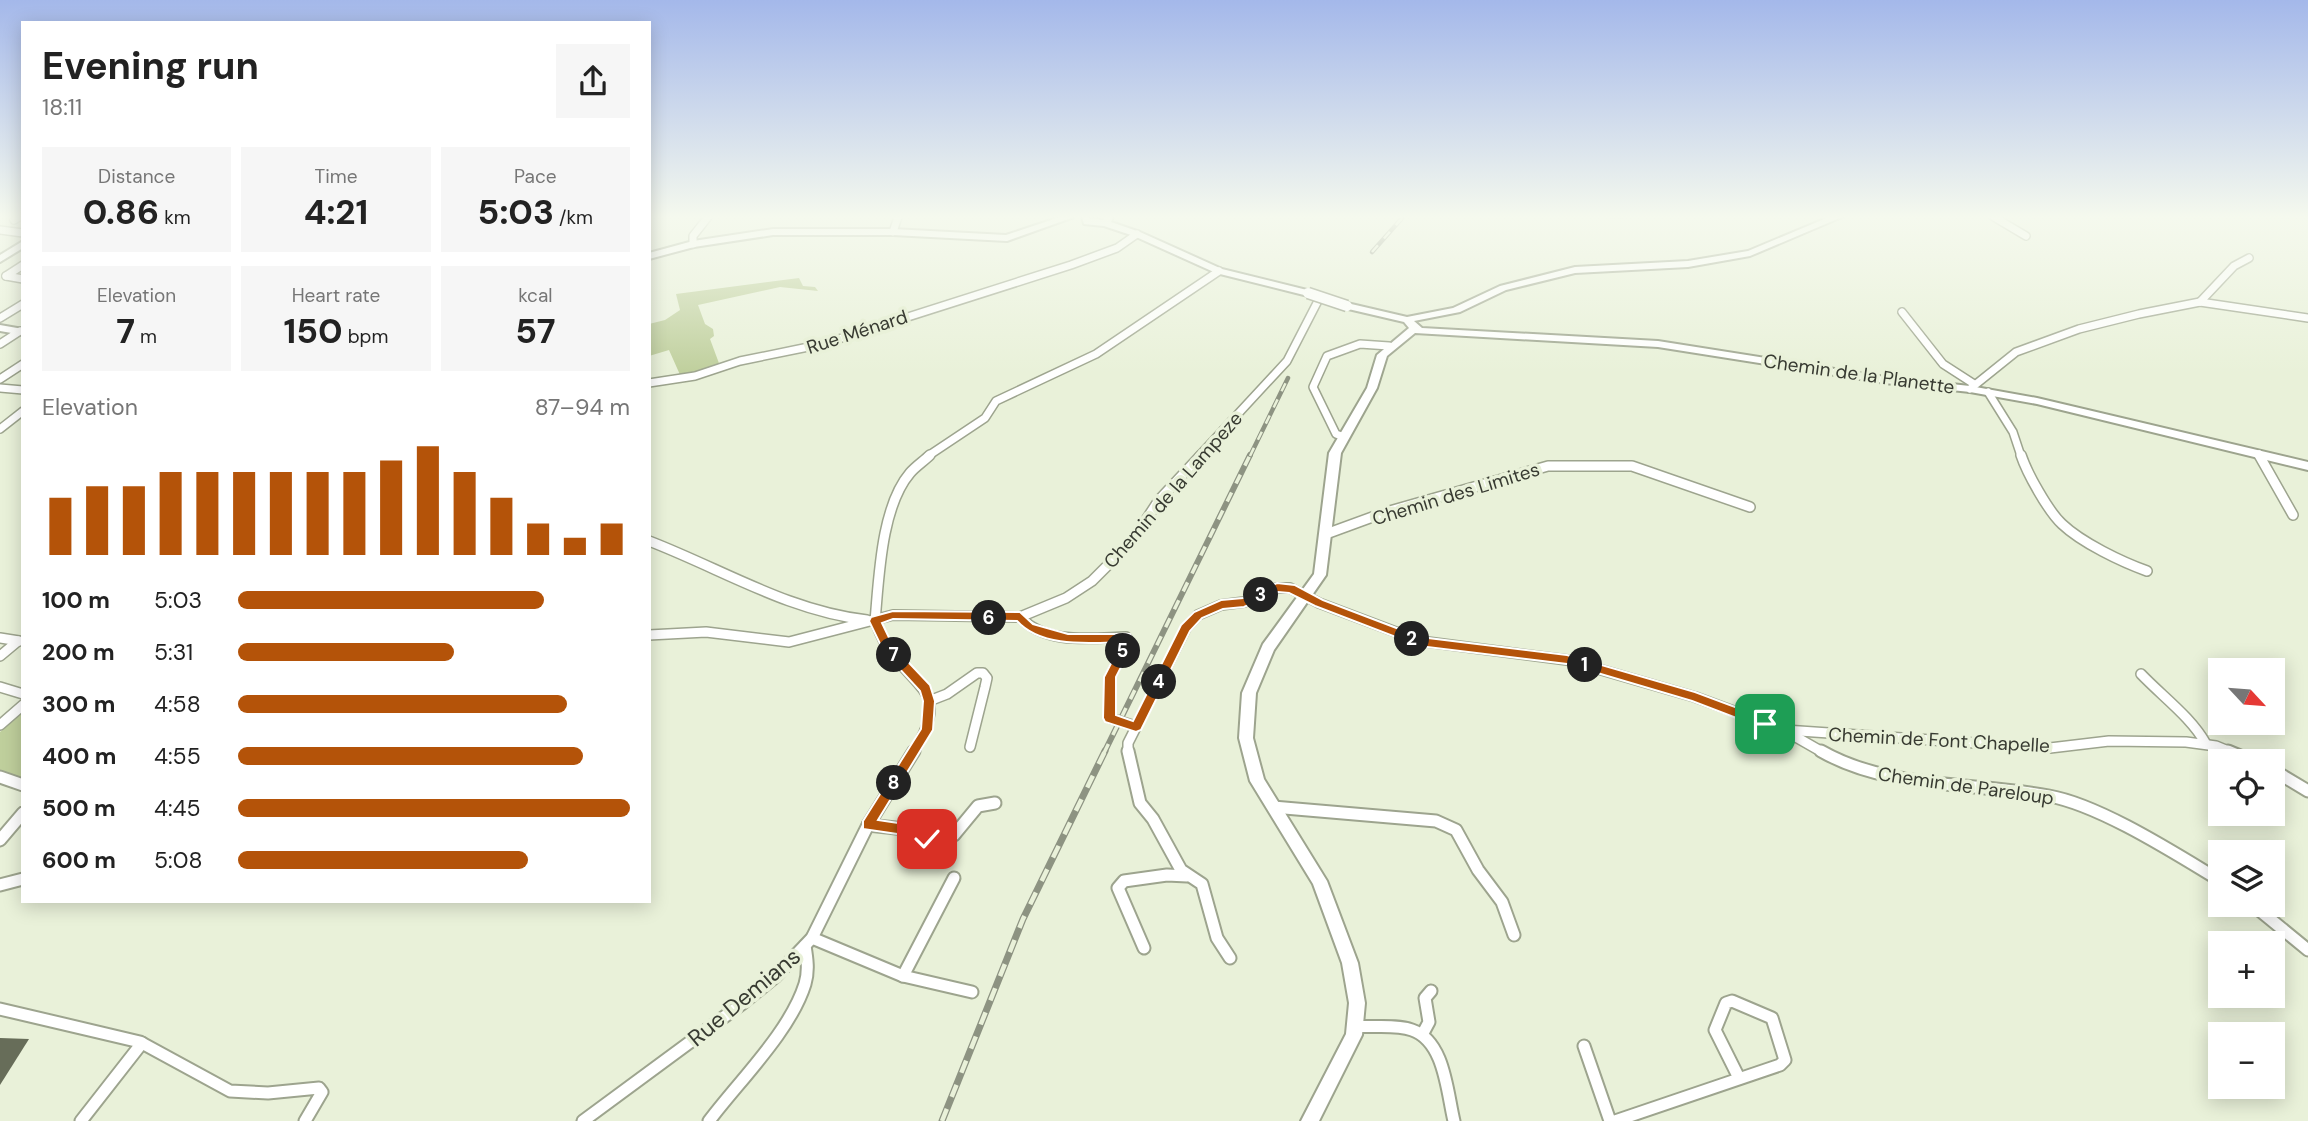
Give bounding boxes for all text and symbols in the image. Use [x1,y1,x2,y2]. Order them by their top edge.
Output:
text: Evening run [42,41,259,91]
button: share [556,44,630,118]
text: 18:11 [42,92,82,122]
text: Distance [98,164,175,189]
text: Time [315,164,357,189]
text: Pace [514,164,557,189]
text: 0.86 [83,189,159,235]
text: 4:21 [304,189,368,235]
text: 5:03 [478,189,554,235]
text: km [159,205,191,230]
text: /km [554,205,593,230]
text: Elevation [97,283,176,308]
text: Heart rate [292,283,380,308]
text: kcal [518,283,552,308]
street label: Rue Ménard [803,304,911,360]
text: 7 [116,308,135,354]
text: 150 [284,308,343,354]
text: 57 [515,308,555,354]
text: m [135,324,157,349]
text: bpm [343,324,388,349]
street label: Chemin de la Planette [1762,348,1956,400]
text: Elevation [42,392,138,422]
text: 87–94 m [535,392,630,422]
street label: Chemin de la Lampeze [1098,406,1248,574]
street label: Chemin des Limites [1369,457,1543,531]
pin: 3 [1244,578,1278,612]
text: 3 [1255,582,1266,607]
text: 100 m [42,585,110,615]
text: 5:03 [154,585,202,615]
pin: 6 [972,600,1006,636]
text: 6 [982,605,995,630]
pin: 2 [1394,622,1430,656]
text: 2 [1406,626,1417,651]
pin: 5 [1106,634,1140,668]
text: 200 m [42,637,115,667]
text: 5:31 [154,637,193,667]
pin: 7 [876,638,912,672]
text: 5 [1117,638,1128,663]
text: 7 [888,642,899,667]
pin: 1 [1568,648,1602,682]
text: 1 [1581,652,1588,677]
north arrow [2208,658,2286,735]
map controls [2208,658,2285,1099]
pin: 4 [1142,664,1176,700]
text: 4 [1152,669,1165,694]
text: 300 m [42,689,115,719]
text: 4:58 [154,689,201,719]
pin [1735,694,1795,754]
icon: arrive [1746,705,1784,743]
street label: Chemin de Font Chapelle [1828,722,2050,758]
text: 400 m [42,741,116,771]
text: 4:55 [154,741,201,771]
button: locate [2208,749,2285,826]
street label: Chemin de Pareloup [1877,761,2055,811]
pin: 8 [876,766,912,800]
text: 8 [887,770,900,795]
text: 500 m [42,793,116,823]
text: 4:45 [154,793,201,823]
pin [897,809,957,869]
icon: check [908,820,946,858]
button: layers [2208,840,2285,917]
text: 600 m [42,845,116,875]
text: 5:08 [154,845,202,875]
button: + [2208,931,2285,1008]
street label: Rue Demians [681,941,807,1053]
button: − [2208,1022,2285,1099]

